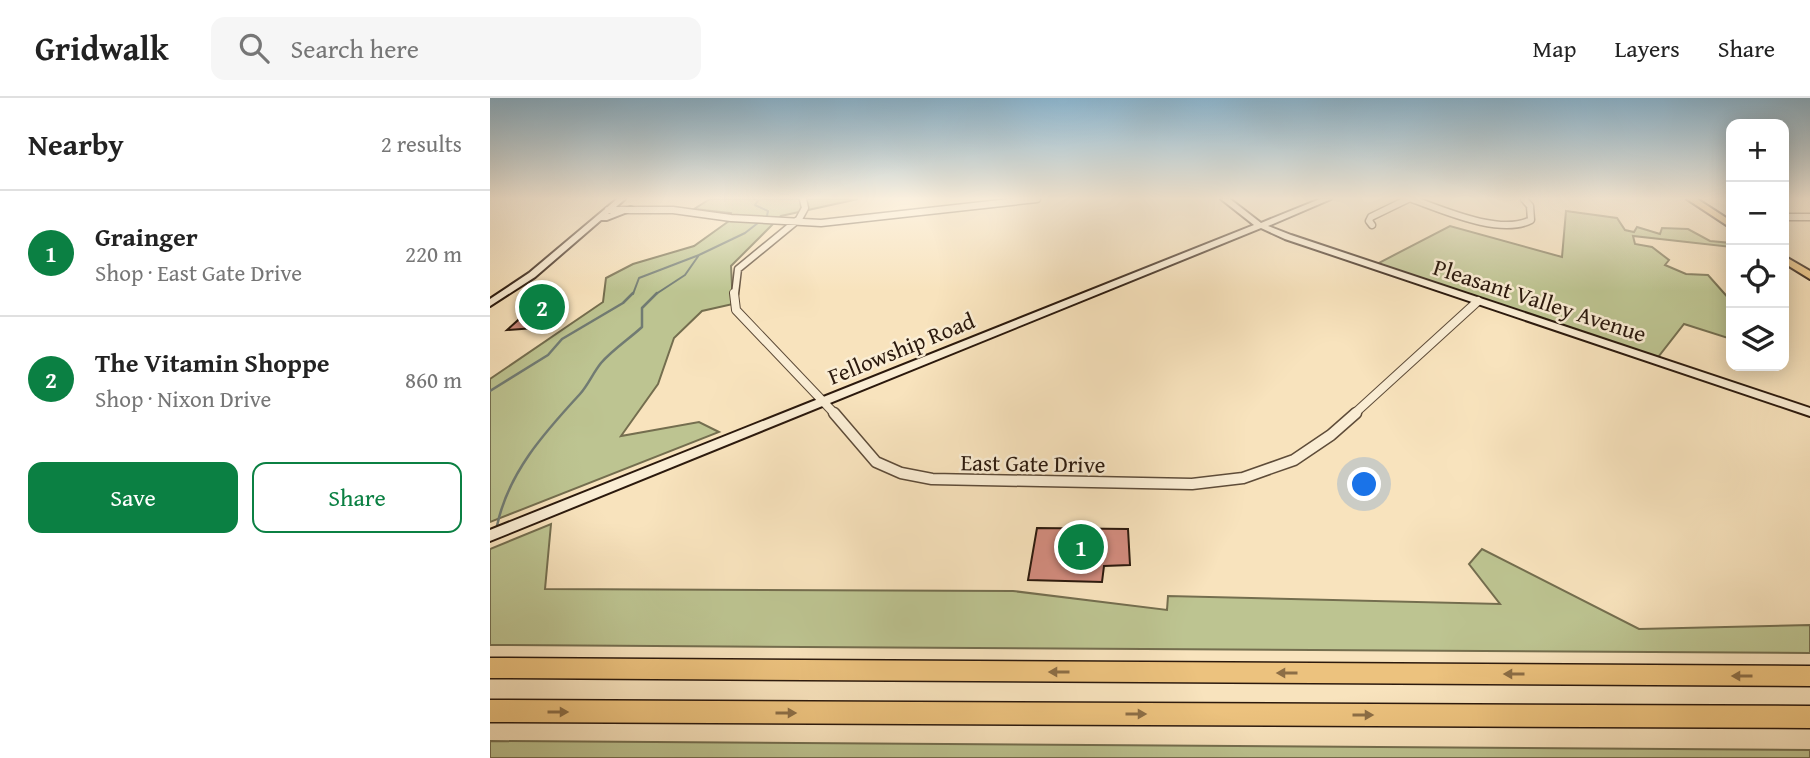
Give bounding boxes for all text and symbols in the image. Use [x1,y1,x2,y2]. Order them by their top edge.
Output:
search box [211,17,701,80]
text: Gridwalk [35,24,169,72]
icon: search [235,29,273,67]
text: Search here [291,29,419,68]
text: Map [1533,31,1576,66]
text: Layers [1614,31,1680,66]
text: Share [1718,31,1775,66]
map controls [1726,119,1789,371]
button: + [1726,119,1789,182]
text: Nearby [28,122,124,166]
text: 2 results [381,127,462,160]
button: − [1726,182,1789,245]
text: Grainger [95,217,198,256]
text: 1 [45,237,57,270]
text: 220 m [405,237,462,270]
button: locate [1726,245,1789,308]
street label: Pleasant Valley Avenue [1429,250,1651,350]
text: Shop · East Gate Drive [95,256,302,289]
pin: 2 [519,281,565,333]
street label: Fellowship Road [823,303,980,392]
button: layers [1726,308,1789,371]
text: The Vitamin Shoppe [95,343,329,382]
text: 2 [45,363,57,396]
text: 860 m [405,363,462,396]
text: Shop · Nixon Drive [95,382,271,415]
street label: East Gate Drive [960,445,1106,481]
button: Save [28,462,238,533]
button: Share [252,462,462,533]
your location [1347,467,1381,501]
pin: 1 [1058,521,1104,573]
one-way arrow [1048,666,1070,677]
one-way arrow [1276,667,1298,679]
one-way arrow [1503,668,1525,680]
one-way arrow [1731,670,1753,682]
one-way arrow [547,706,569,718]
one-way arrow [775,707,797,719]
one-way arrow [1125,708,1147,720]
one-way arrow [1352,709,1374,721]

